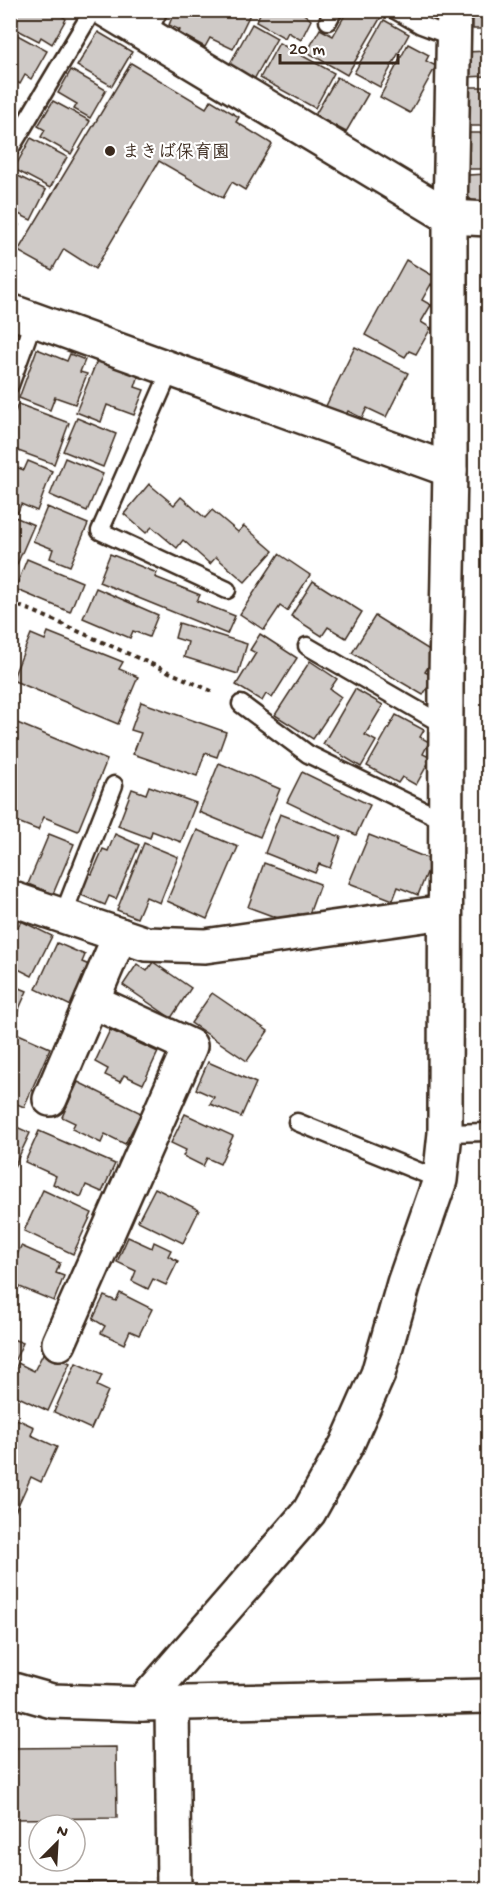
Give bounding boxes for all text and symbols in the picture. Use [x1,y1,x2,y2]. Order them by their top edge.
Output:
scale bar [280,27,398,65]
text: 20 m [289,40,325,61]
place label: まきば保育園 [122,142,230,164]
marker: まきば保育園 [103,144,117,158]
north arrow [27,1813,87,1873]
text: N [53,1822,71,1844]

